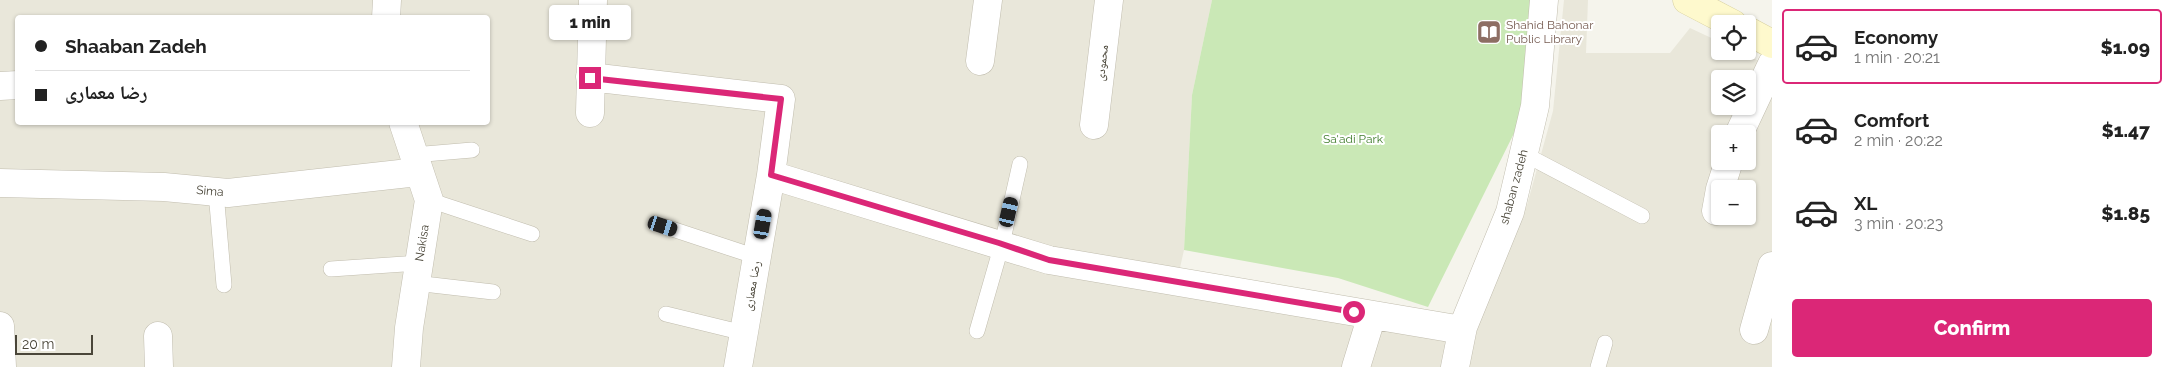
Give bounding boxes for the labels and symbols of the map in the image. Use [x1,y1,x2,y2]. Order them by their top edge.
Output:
callout: 1 min [549,5,631,40]
place label: Shahid Bahonar Public Library [1506,18,1594,46]
library icon: Shahid Bahonar Public Library [1476,19,1502,45]
street label: محمودی [1093,44,1111,82]
route end [579,67,601,89]
park label: Sa'adi Park [1323,132,1384,146]
street label: shaban zadeh [1497,148,1531,226]
street label: Sima [196,183,224,199]
car [998,196,1019,228]
car [753,208,772,240]
car [646,214,679,238]
street label: Nakisa [412,224,432,262]
street label: رضا معماری [741,259,763,312]
route start [1343,301,1365,323]
scale bar [15,332,92,355]

